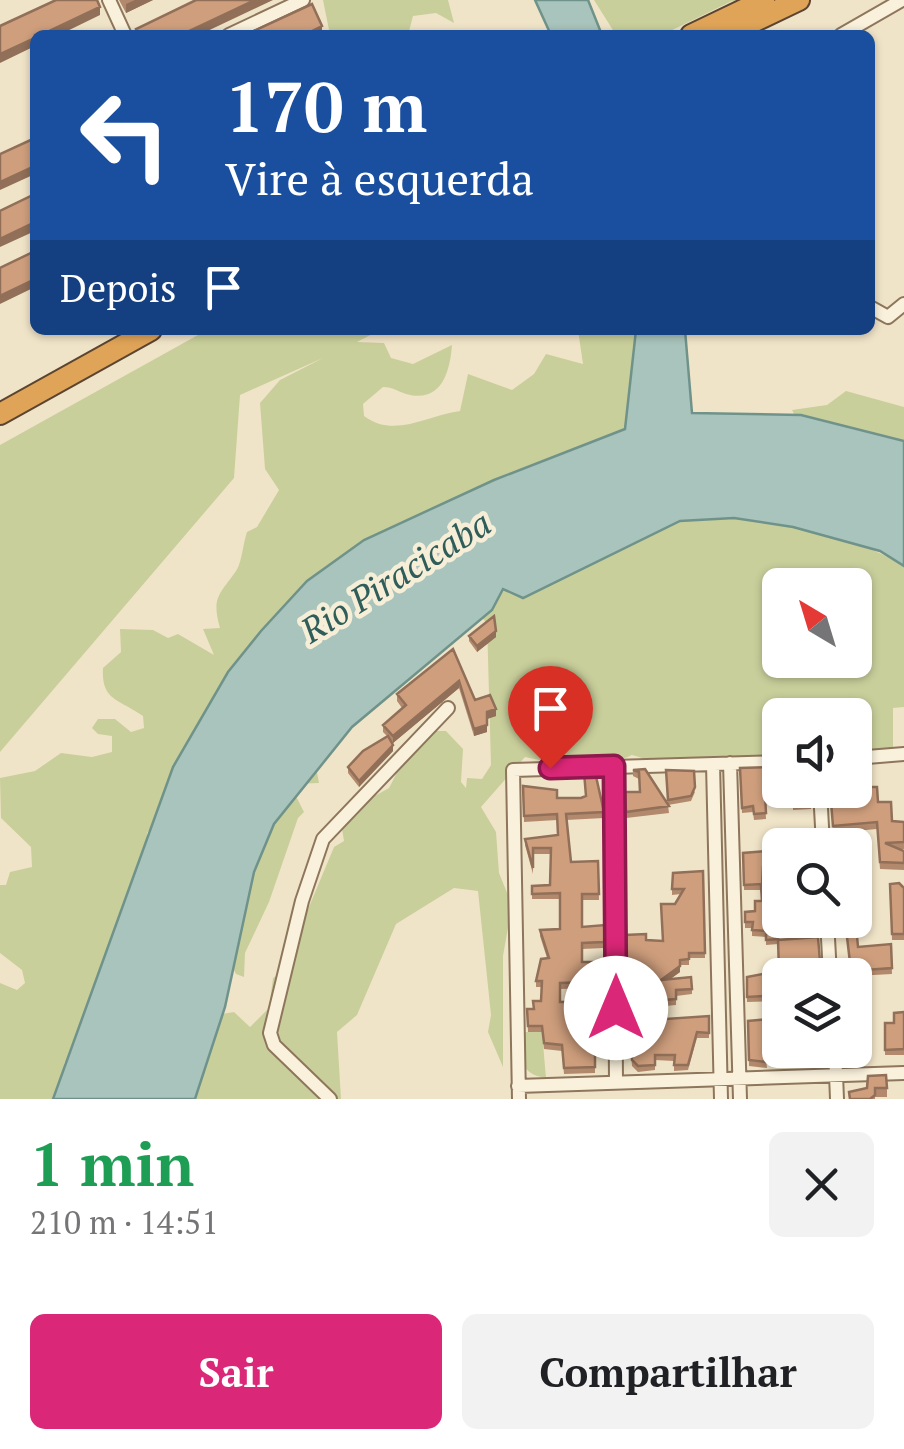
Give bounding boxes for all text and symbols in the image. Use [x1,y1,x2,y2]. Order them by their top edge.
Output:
text: 170 m [225,59,427,152]
icon: left [60,70,190,200]
text: Vire à esquerda [225,148,534,208]
icon: arrive [196,260,251,315]
text: Depois [60,263,176,313]
water label: Rio Piracicaba [291,499,499,653]
north arrow [762,568,872,678]
map controls [762,568,872,1068]
pin [508,666,593,769]
icon: arrive [523,681,578,736]
button: sound [762,698,872,808]
button: search [762,828,872,938]
position arrow [564,956,668,1060]
button: layers [762,958,872,1068]
text: 1 min [30,1124,194,1203]
button: close [769,1132,874,1237]
text: 210 m · 14:51 [30,1201,218,1243]
button: Sair [30,1314,442,1429]
button: Compartilhar [462,1314,874,1429]

